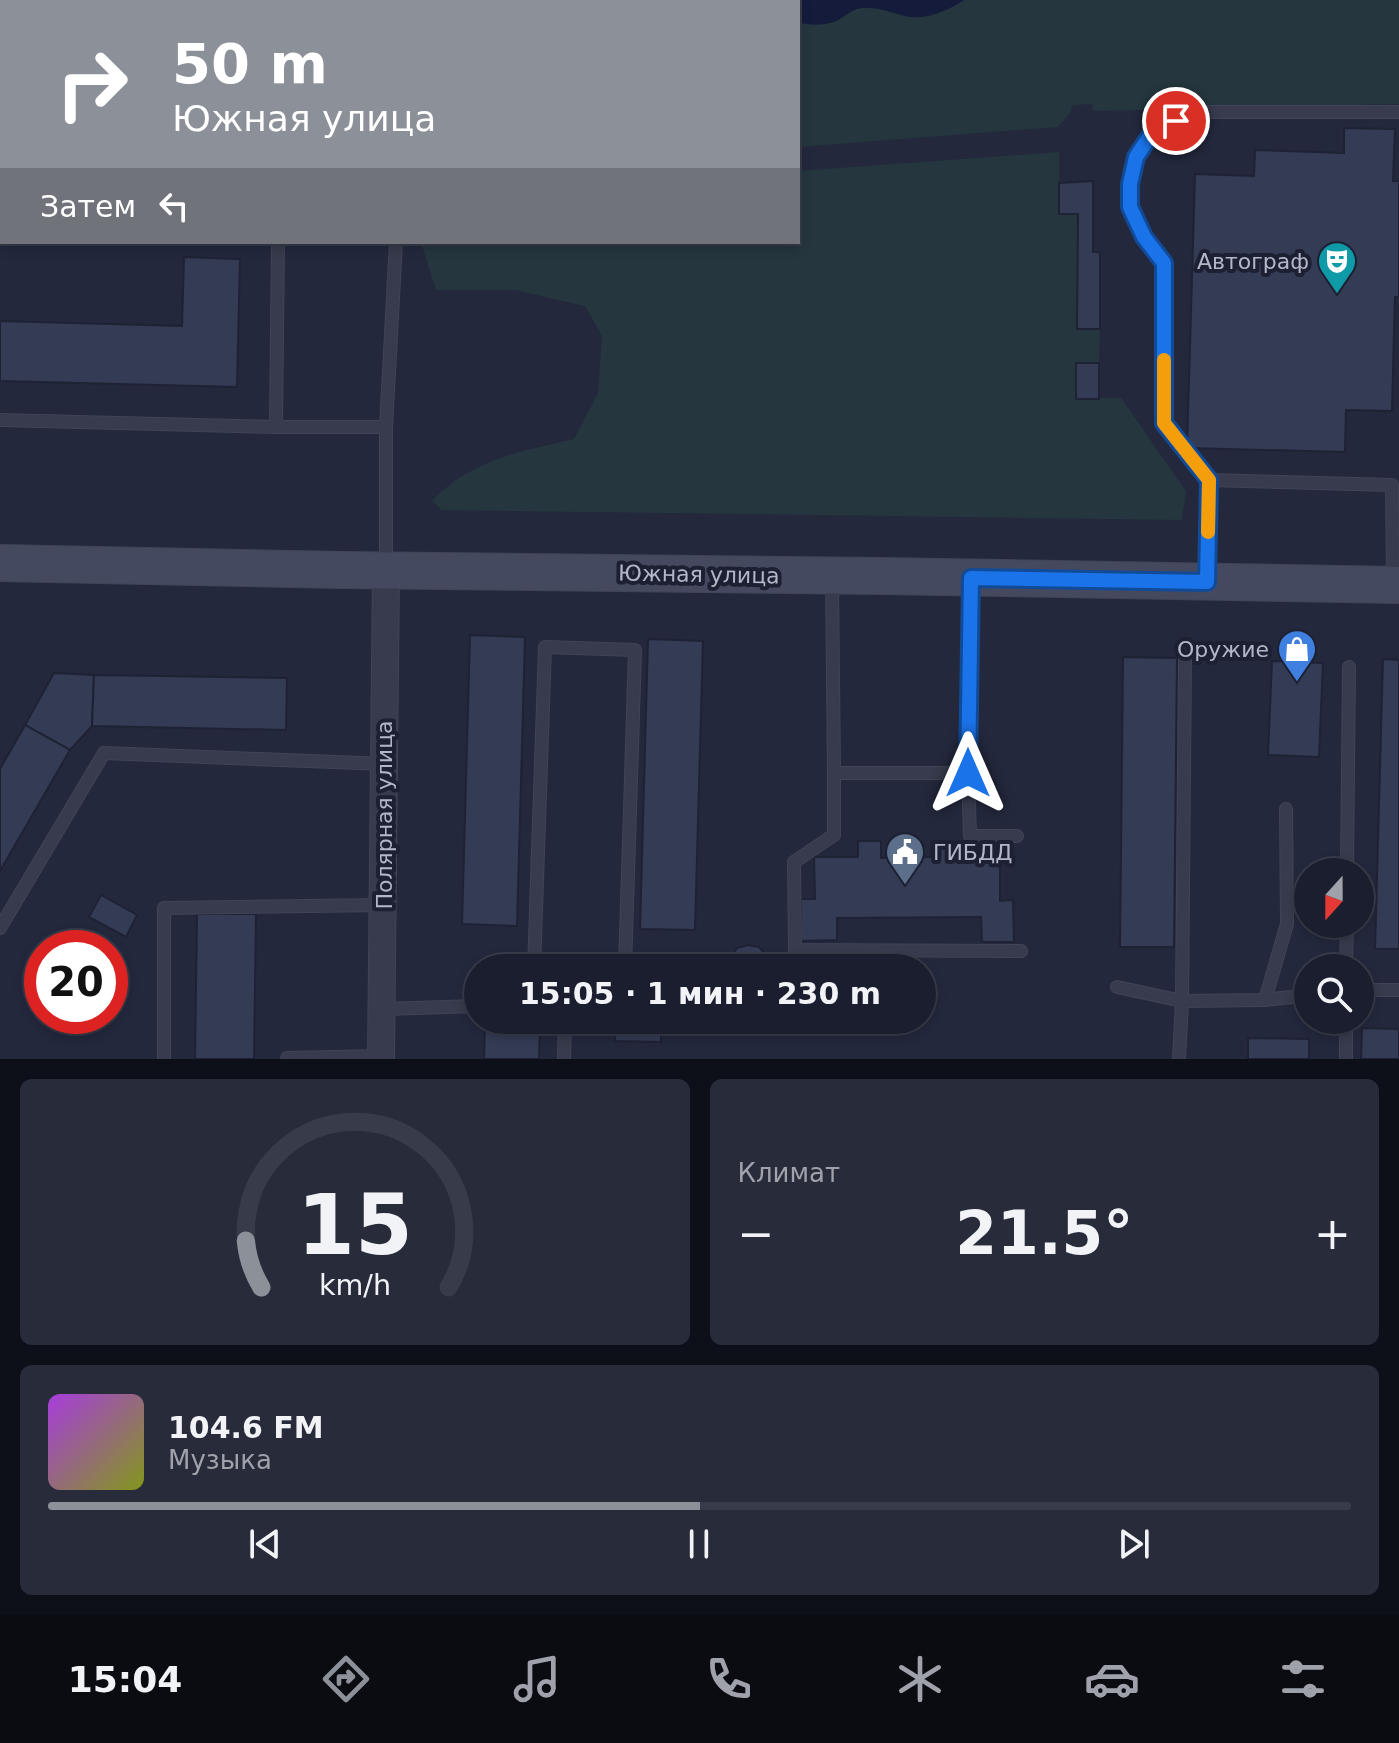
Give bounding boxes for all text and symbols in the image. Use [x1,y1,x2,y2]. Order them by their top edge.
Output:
text: 50 m [172,31,328,96]
icon: right [40,32,144,136]
pin [1142,87,1210,155]
text: Южная улица [172,98,436,139]
icon: arrive [1154,99,1198,143]
icon: left [152,184,196,228]
text: Затем [40,189,136,224]
theatre icon: Автограф [1316,240,1358,295]
place label: Автограф [1197,249,1309,274]
street label: Южная улица [618,561,780,588]
shop icon: Оружие [1276,628,1318,683]
place label: Оружие [1177,637,1269,662]
street label: Полярная улица [372,720,397,910]
position arrow [926,731,1010,815]
public building icon: ГИБДД [884,831,926,886]
place label: ГИБДД [933,840,1012,865]
north arrow [1294,858,1374,938]
map controls [1294,858,1374,1034]
speed limit sign: 20 [24,930,128,1034]
button: search [1294,954,1374,1034]
text: 15:05 · 1 мин · 230 m [519,976,881,1011]
text: Климат [738,1158,840,1188]
text: 15 [297,1177,413,1274]
text: 21.5° [955,1198,1133,1268]
text: − [738,1208,774,1259]
text: + [1314,1208,1351,1259]
text: km/h [319,1268,391,1302]
text: 104.6 FM [168,1410,324,1445]
text: Музыка [168,1445,272,1475]
icon: previous [243,1522,287,1566]
icon: pause [677,1522,721,1566]
icon: next [1112,1522,1156,1566]
icon: directions [318,1651,374,1707]
icon: music [509,1651,565,1707]
icon: phone [701,1651,757,1707]
icon: climate [892,1651,948,1707]
icon: car [1084,1651,1140,1707]
icon: filters [1275,1651,1331,1707]
text: 15:04 [68,1659,182,1700]

